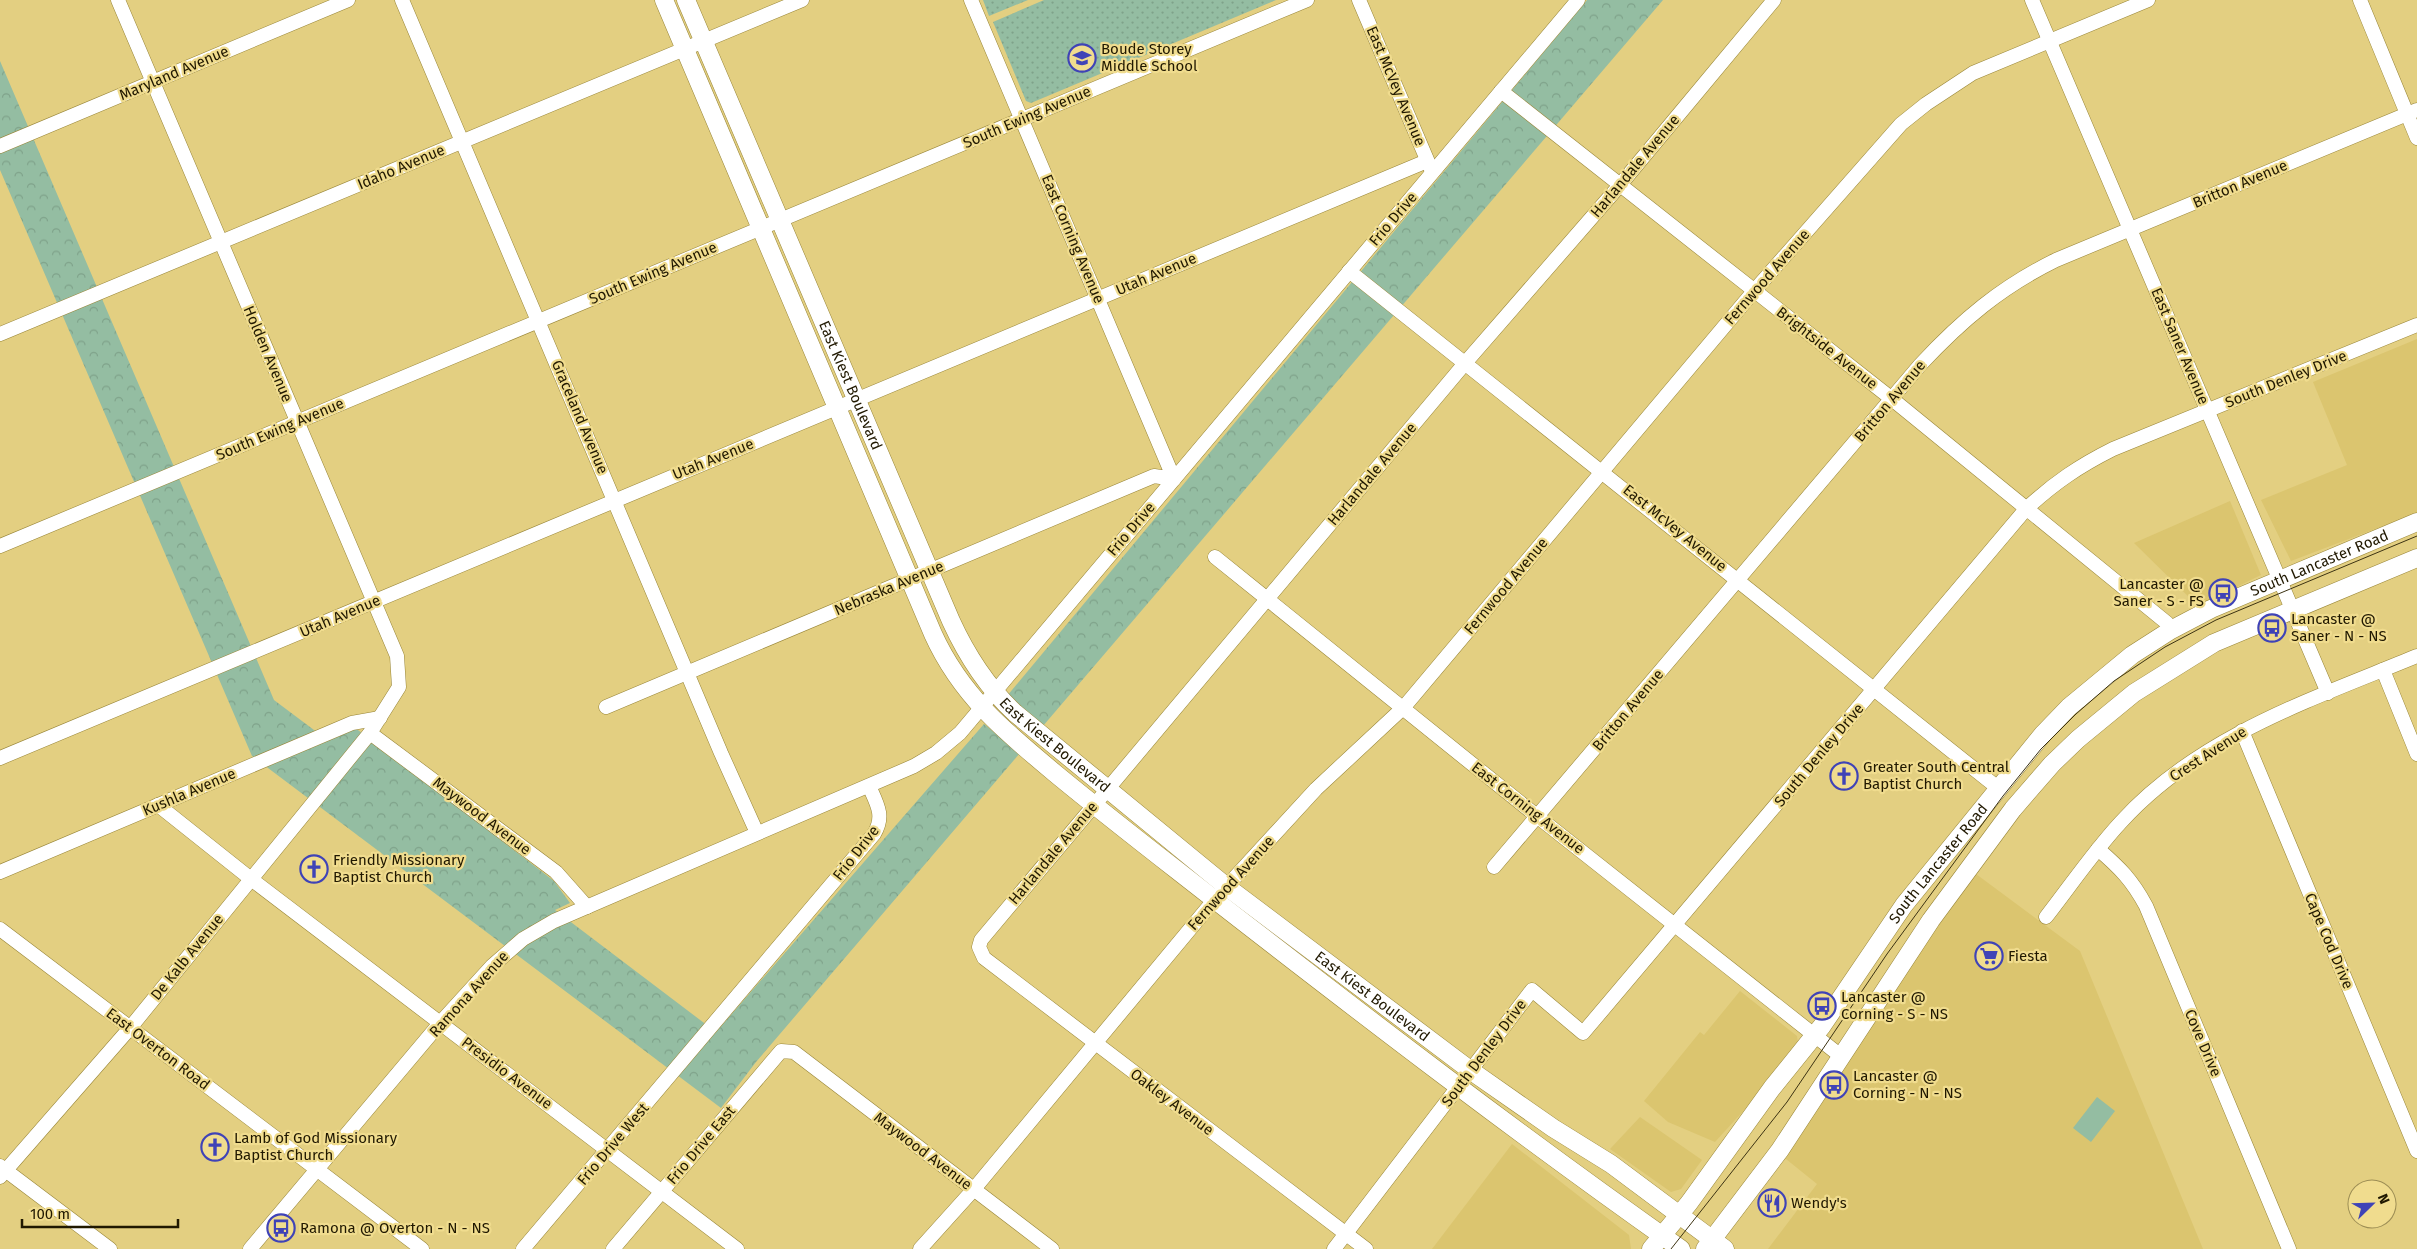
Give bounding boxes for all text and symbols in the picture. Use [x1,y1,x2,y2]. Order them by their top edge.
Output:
street label: East McVey Avenue [1363,23,1429,149]
place label: Boude Storey Middle School [1101,40,1198,75]
street label: Maryland Avenue [117,42,231,104]
school or university icon: Boude Storey Middle School [1067,43,1097,73]
street label: South Ewing Avenue [960,82,1094,152]
street label: Harlandale Avenue [1587,111,1683,221]
street label: Idaho Avenue [355,141,447,193]
street label: Britton Avenue [2190,156,2290,212]
street label: East Corning Avenue [1038,172,1108,306]
street label: Frio Drive [1365,188,1421,250]
street label: Fernwood Avenue [1721,226,1813,328]
street label: South Ewing Avenue [586,238,720,308]
street label: Utah Avenue [1113,249,1199,299]
street label: East Saner Avenue [2147,285,2213,407]
street label: Holden Avenue [240,303,296,405]
street label: Brightside Avenue [1773,303,1881,393]
street label: East Kiest Boulevard [815,318,886,453]
street label: South Denley Drive [2223,346,2349,412]
street label: Graceland Avenue [548,357,612,477]
street label: Britton Avenue [1851,357,1929,445]
street label: South Ewing Avenue [213,394,347,464]
street label: Harlandale Avenue [1324,419,1420,529]
street label: Utah Avenue [670,435,756,483]
street label: East McVey Avenue [1619,481,1731,575]
street label: Frio Drive [1103,498,1159,560]
street label: South Lancaster Road [2248,526,2391,600]
street label: Fernwood Avenue [1460,534,1552,638]
street label: Nebraska Avenue [832,557,946,619]
place label: Lancaster @ Saner - S - FS [2114,575,2204,610]
bus stop icon: Lancaster @ Saner - S - FS [2208,578,2238,608]
street label: Utah Avenue [297,591,383,641]
place label: Lancaster @ Saner - N - NS [2291,610,2387,645]
bus stop icon: Lancaster @ Saner - N - NS [2257,613,2287,643]
street label: Britton Avenue [1589,666,1667,754]
street label: East Kiest Boulevard [996,694,1114,796]
street label: South Denley Drive [1771,700,1867,810]
street label: Crest Avenue [2166,723,2250,785]
street label: East Corning Avenue [1468,758,1588,858]
place label: Greater South Central Baptist Church [1863,758,2010,793]
church icon: Greater South Central Baptist Church [1829,761,1859,791]
street label: Kushla Avenue [140,764,238,820]
street label: Maywood Avenue [429,773,535,859]
street label: Harlandale Avenue [1005,798,1101,908]
street label: South Lancaster Road [1885,800,1992,927]
street label: Frio Drive [829,822,883,884]
street label: Fernwood Avenue [1184,832,1278,934]
place label: Friendly Missionary Baptist Church [333,851,465,886]
church icon: Friendly Missionary Baptist Church [299,854,329,884]
street label: Cape Cod Drive [2301,890,2357,992]
street label: De Kalb Avenue [147,910,227,1004]
supermarket icon: Fiesta [1974,941,2004,971]
street label: Ramona Avenue [426,947,512,1041]
street label: East Kiest Boulevard [1311,947,1433,1045]
place label: Fiesta [2008,947,2048,965]
place label: Lancaster @ Corning - S - NS [1841,988,1948,1023]
bus stop icon: Lancaster @ Corning - S - NS [1807,991,1837,1021]
street label: South Denley Drive [1438,996,1530,1110]
street label: East Overton Road [103,1004,213,1094]
street label: Cove Drive [2181,1007,2225,1079]
street label: Presidio Avenue [458,1033,556,1113]
street label: Oakley Avenue [1127,1065,1217,1139]
place label: Lancaster @ Corning - N - NS [1853,1067,1962,1102]
bus stop icon: Lancaster @ Corning - N - NS [1819,1070,1849,1100]
street label: Frio Drive West [573,1099,653,1189]
street label: Frio Drive East [663,1102,739,1188]
street label: Maywood Avenue [870,1108,976,1194]
place label: Lamb of God Missionary Baptist Church [234,1129,398,1164]
church icon: Lamb of God Missionary Baptist Church [200,1132,230,1162]
north arrow [2347,1179,2397,1229]
restaurant icon: Wendy's [1757,1188,1787,1218]
text: N [2374,1192,2393,1207]
place label: Wendy's [1791,1194,1847,1212]
scale bar [22,1196,179,1228]
text: 100 m [30,1205,70,1223]
bus stop icon: Ramona @ Overton - N - NS [266,1213,296,1243]
place label: Ramona @ Overton - N - NS [300,1219,490,1237]

